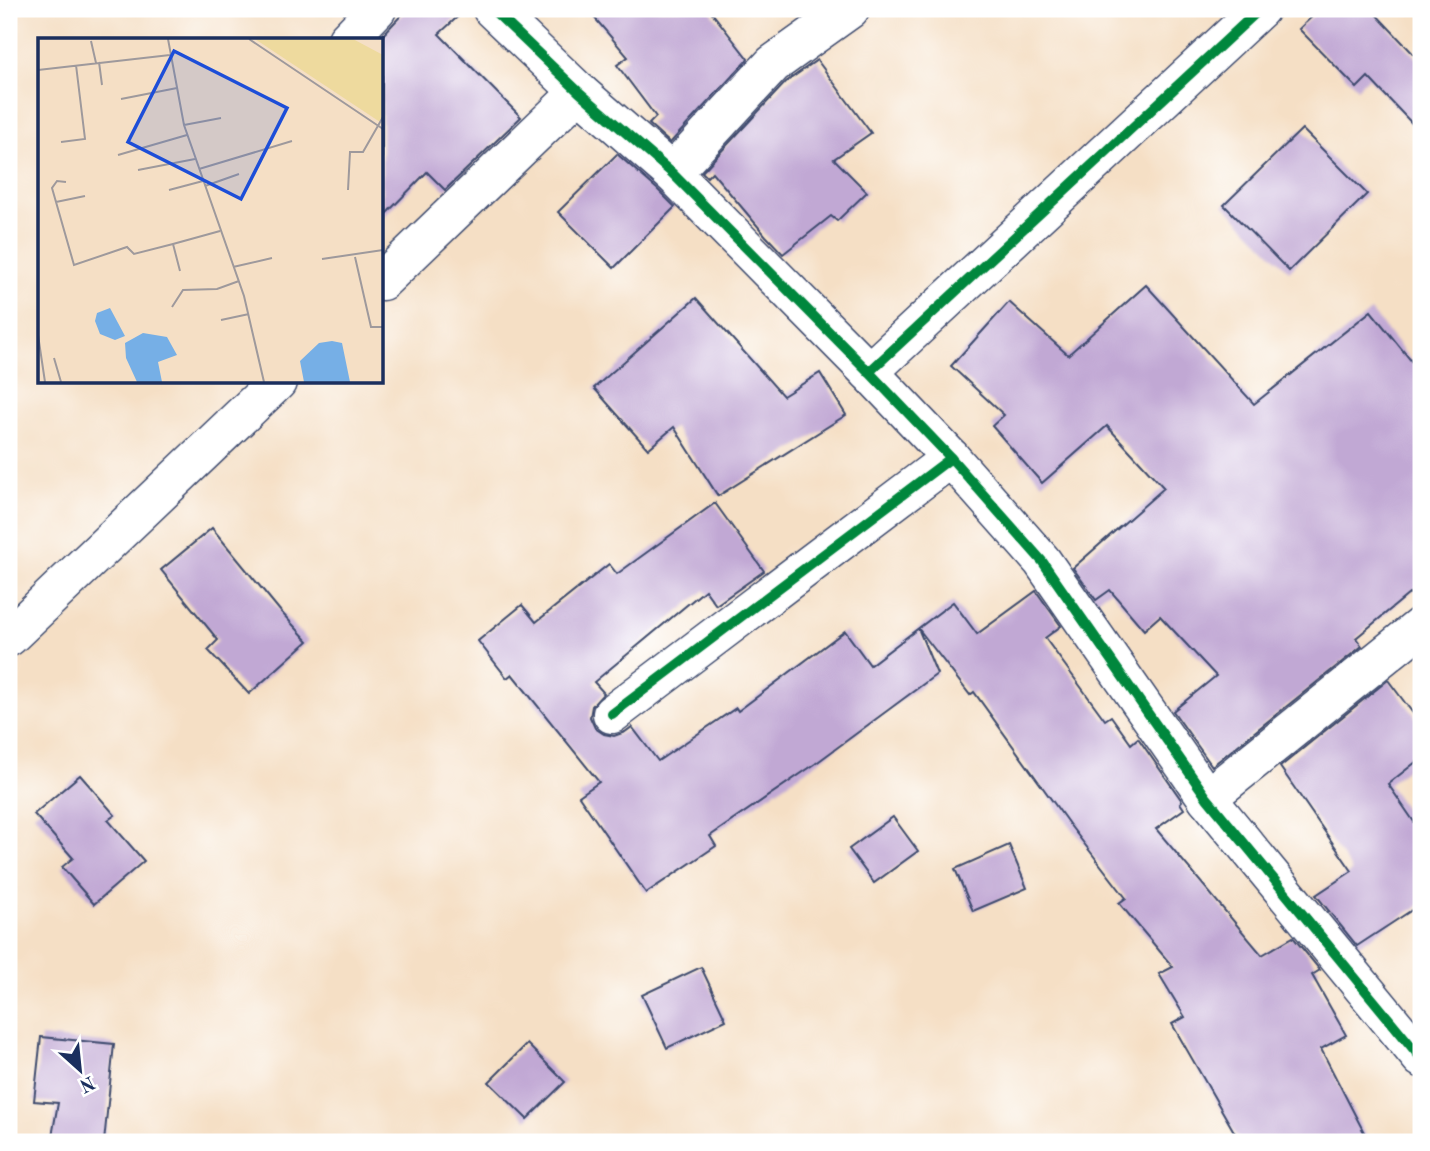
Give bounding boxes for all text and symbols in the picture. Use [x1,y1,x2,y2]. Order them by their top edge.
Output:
inset map [38,38,383,383]
north arrow [46,1036,116,1106]
text: N [75,1071,97,1095]

